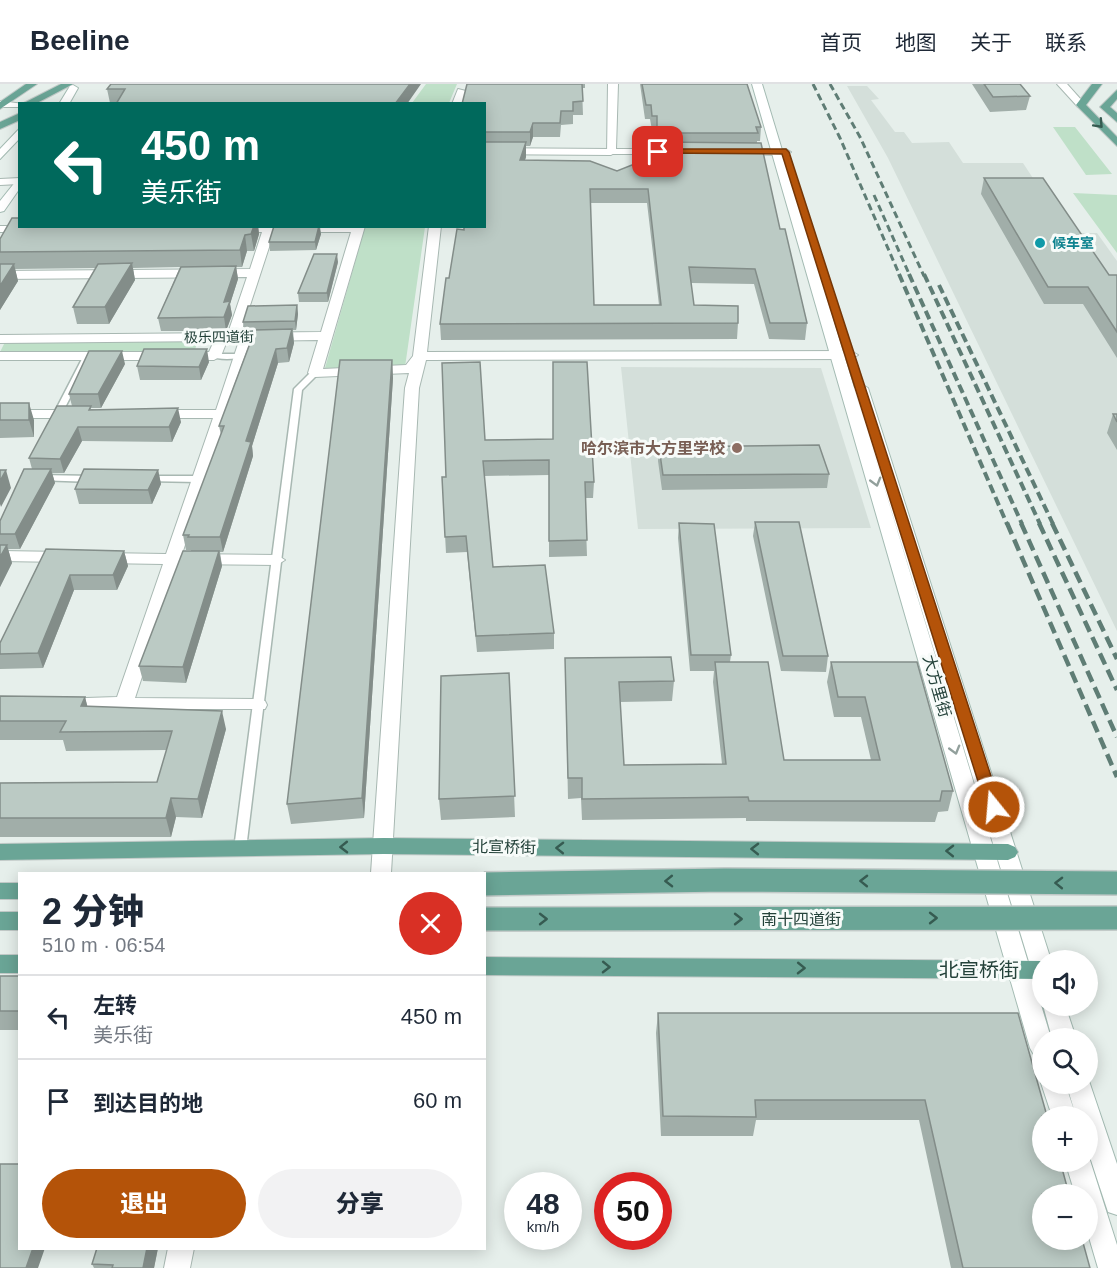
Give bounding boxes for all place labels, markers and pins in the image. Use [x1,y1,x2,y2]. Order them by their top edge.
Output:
pin [632,126,683,177]
place label: 候车室 [1052,235,1094,251]
marker: 候车室 [1033,236,1047,250]
place label: 哈尔滨市大方里学校 [581,439,726,457]
marker: 哈尔滨市大方里学校 [730,441,744,455]

